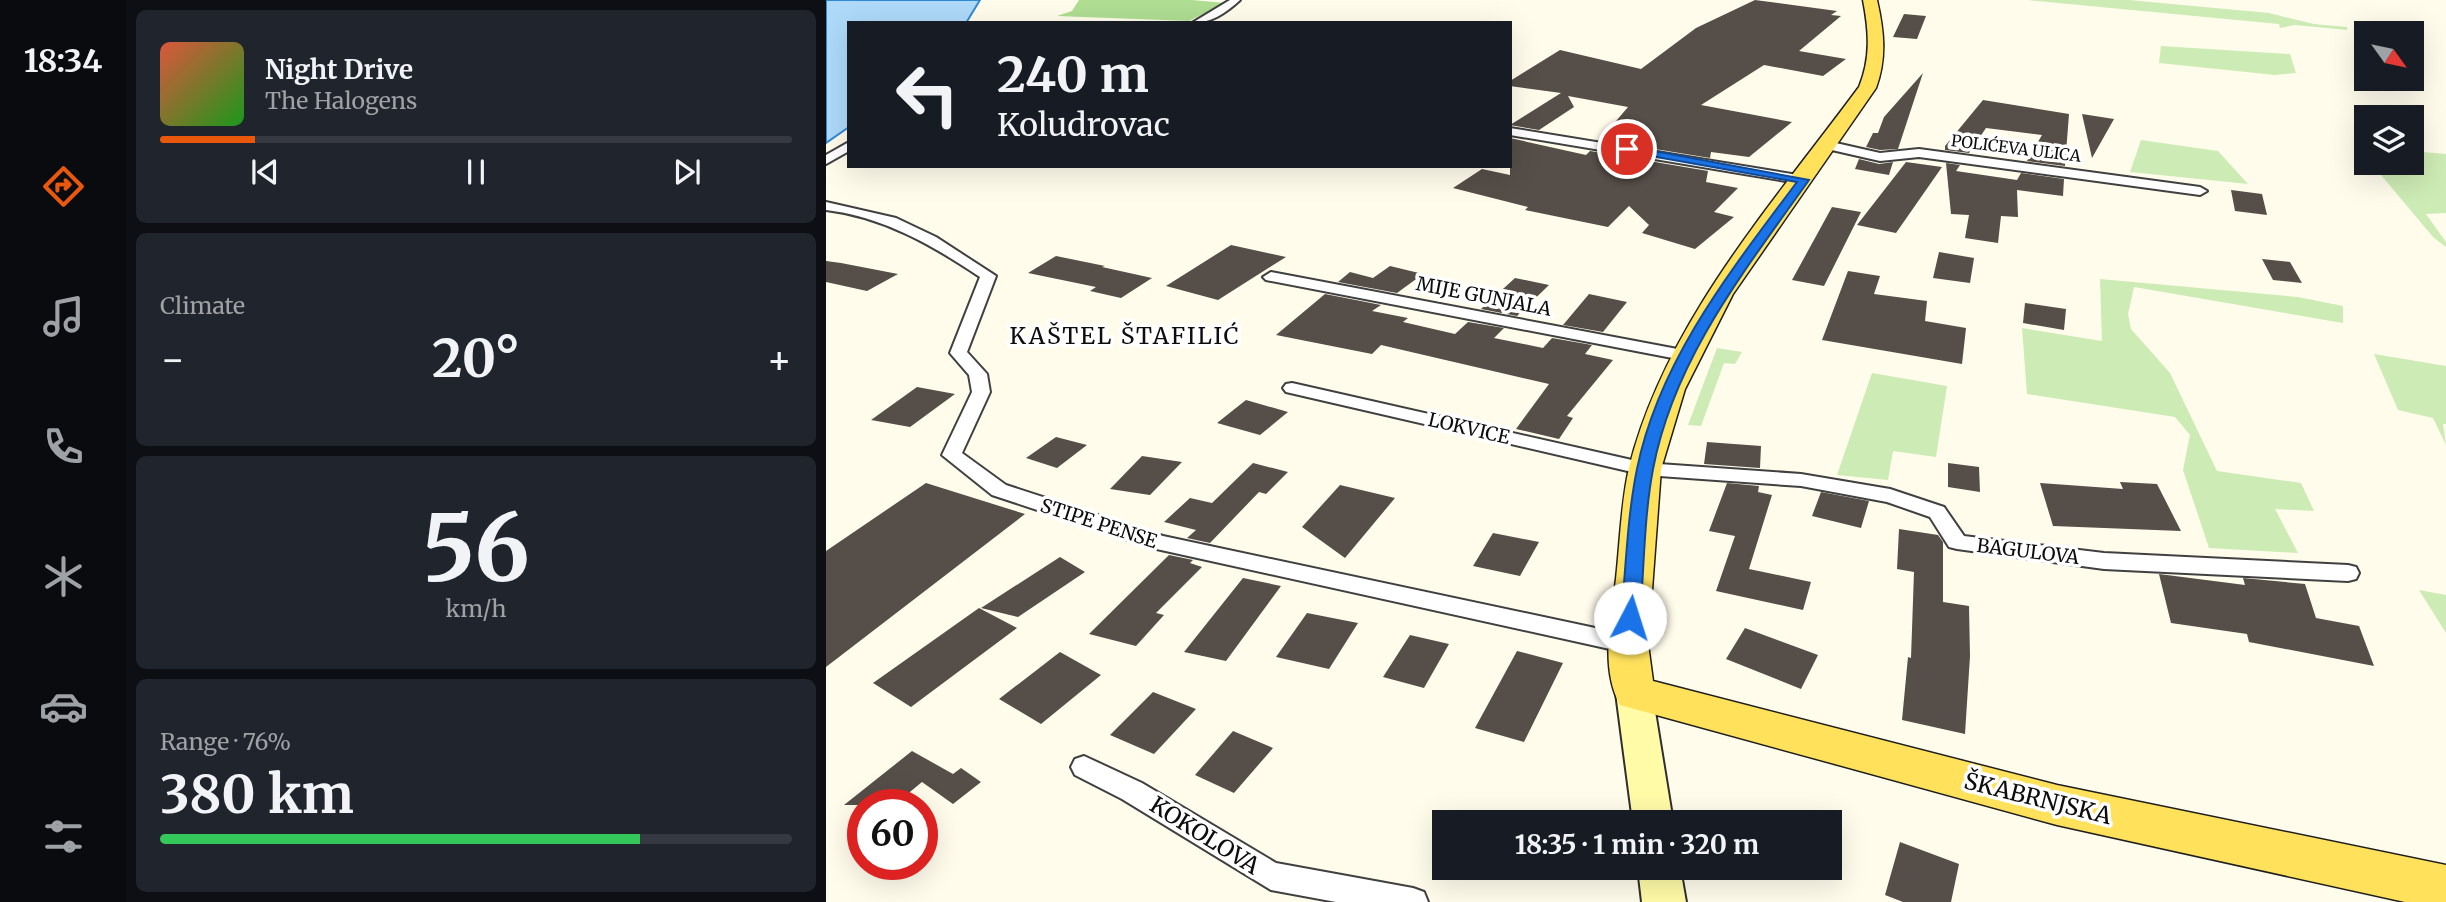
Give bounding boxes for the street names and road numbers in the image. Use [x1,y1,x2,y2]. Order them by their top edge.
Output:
street label: POLIĆEVA ULICA [1950,130,2083,166]
street label: MIJE GUNJALA [1414,271,1554,321]
street label: LOKVICE [1426,407,1512,449]
street label: STIPE PENSE [1038,493,1160,553]
street label: BAGULOVA [1975,533,2081,569]
street label: ŠKABRNJSKA [1961,766,2115,830]
street label: KOKOLOVA [1145,790,1266,881]

